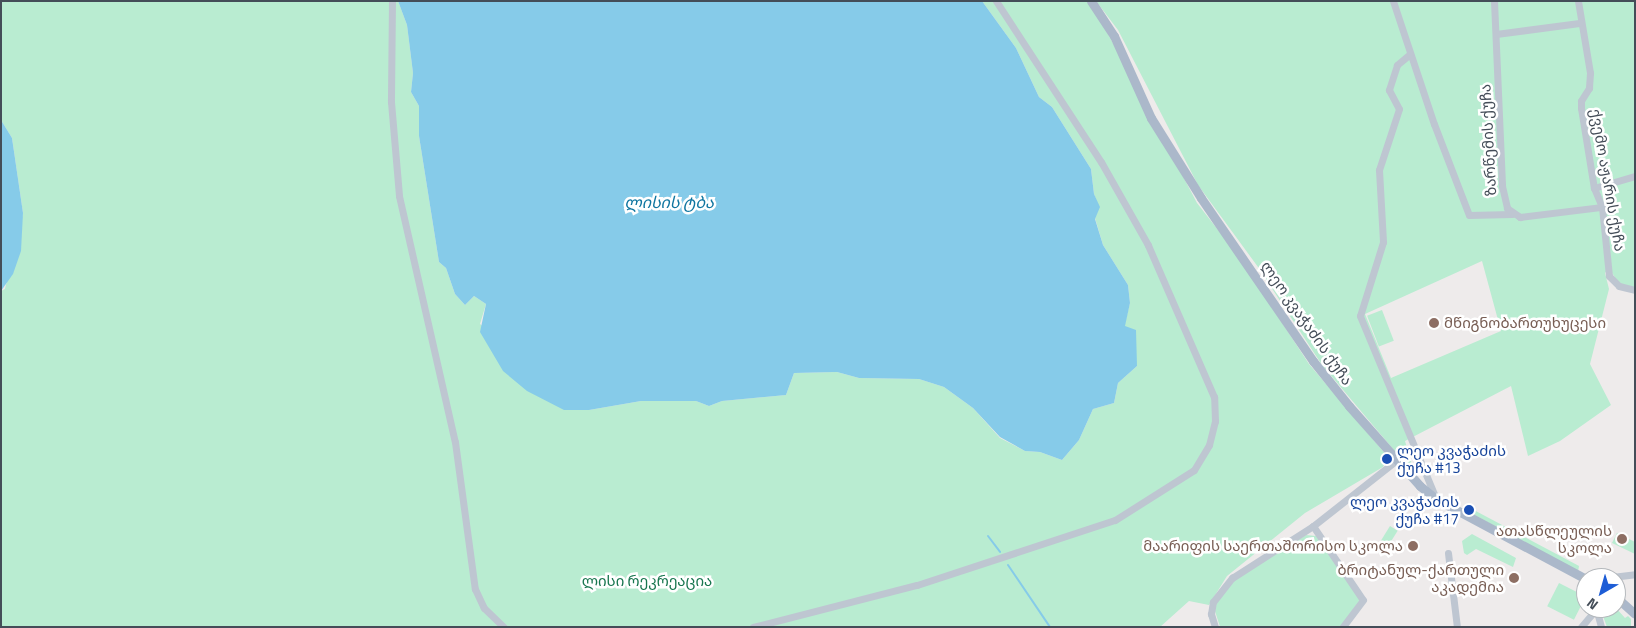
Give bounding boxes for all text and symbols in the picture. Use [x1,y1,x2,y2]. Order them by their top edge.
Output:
street label: ზარწემის ქუჩა [1476,83,1500,197]
street label: ქვემო აჟარის ქუჩა [1587,107,1629,253]
water label: ლისის ტბა [624,192,714,212]
street label: ლეო კვაჭაძის ქუჩა [1257,257,1357,389]
place label: მწიგნობართუხუცესი [1444,314,1606,332]
marker: მწიგნობართუხუცესი [1428,317,1440,329]
place label: ლეო კვაჭაძის ქუჩა #13 [1397,441,1506,476]
marker: ლეო კვაჭაძის ქუჩა #13 [1381,453,1393,465]
place label: ლეო კვაჭაძის ქუჩა #17 [1350,492,1459,527]
marker: ლეო კვაჭაძის ქუჩა #17 [1463,504,1475,516]
place label: ათასწლეულის სკოლა [1496,521,1612,556]
marker: ათასწლეულის სკოლა [1616,533,1628,545]
place label: მაარიფის საერთაშორისო სკოლა [1143,537,1403,555]
marker: მაარიფის საერთაშორისო სკოლა [1407,540,1419,552]
place label: ბრიტანულ-ქართული აკადემია [1337,560,1504,595]
north arrow [1576,568,1626,618]
park label: ლისი რეკრეაცია [582,572,712,590]
marker: ბრიტანულ-ქართული აკადემია [1508,572,1520,584]
text: N [1582,593,1602,616]

